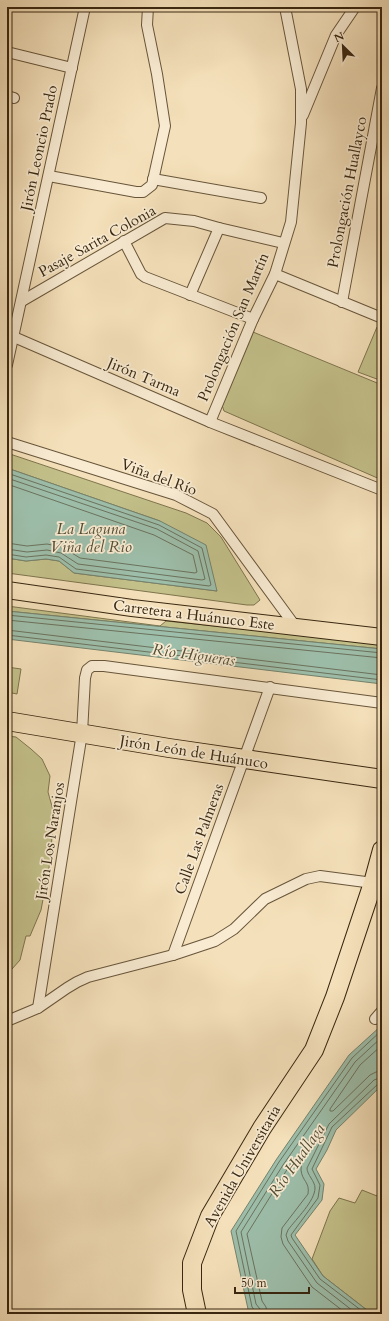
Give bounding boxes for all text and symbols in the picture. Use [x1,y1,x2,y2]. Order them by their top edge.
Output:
north arrow [323,26,363,66]
text: N [332,28,347,46]
street label: Jirón Leoncio Prado [15,83,62,215]
street label: Prolongación Huallayco [323,115,371,269]
street label: Pasaje Sarita Colonia [35,200,160,282]
street label: Prolongación San Martín [193,249,274,404]
street label: Jirón Tarma [103,352,184,402]
street label: Viña del Río [118,454,200,500]
water label: La Laguna Viña del Rio [50,518,133,558]
street label: Carretera a Huánuco Este [112,595,276,635]
water label: Río Higueras [151,638,237,672]
street label: Jirón León de Huánuco [116,730,270,774]
street label: Jirón Los Naranjos [31,781,69,903]
street label: Calle Las Palmeras [170,781,228,897]
street label: Avenida Universitaria [199,1101,285,1231]
water label: Río Huallaga [263,1119,330,1202]
scale bar [235,1269,309,1295]
text: 50 m [241,1275,268,1291]

